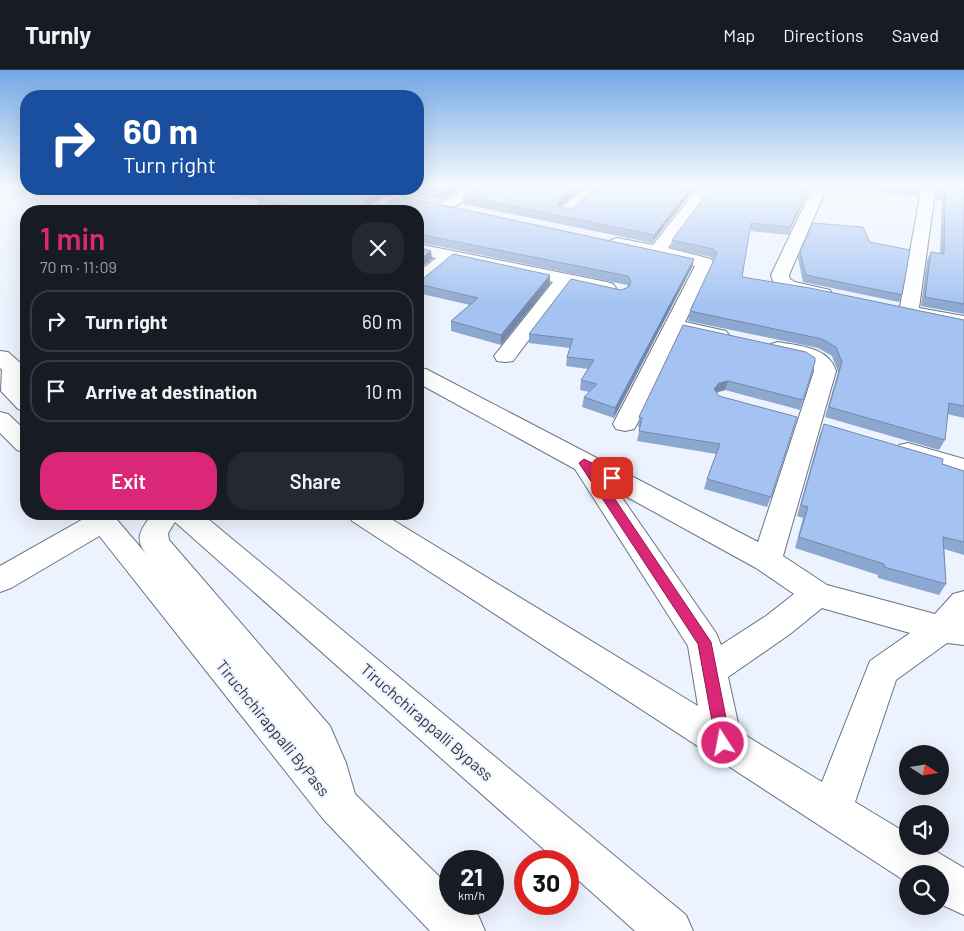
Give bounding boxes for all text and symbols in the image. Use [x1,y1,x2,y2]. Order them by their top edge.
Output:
text: Turnly [25,20,91,49]
text: Map [723,24,755,46]
text: Directions [783,24,864,46]
text: Saved [892,24,939,46]
text: 60 m [123,109,198,151]
icon: right [40,110,105,175]
text: Turn right [123,151,216,177]
text: 1 min [40,220,105,256]
button: close [352,222,404,274]
text: 70 m · 11:09 [40,257,117,276]
icon: right [42,307,70,335]
text: Turn right [85,310,167,333]
text: 60 m [362,310,402,333]
icon: arrive [42,377,70,405]
text: Arrive at destination [85,380,257,403]
text: 10 m [365,380,402,403]
button: Exit [40,452,217,510]
button: Share [227,452,404,510]
pin [591,457,633,499]
icon: arrive [598,464,626,492]
street label: Tiruchchirappalli ByPass [213,656,334,800]
street label: Tiruchchirappalli Bypass [357,659,497,784]
position arrow [696,716,748,768]
north arrow [899,745,949,795]
map controls [899,745,949,915]
button: sound [899,805,949,855]
speed limit sign: 30 [514,850,579,915]
text: 21 [460,861,483,891]
button: search [899,865,949,915]
text: km/h [458,888,485,902]

